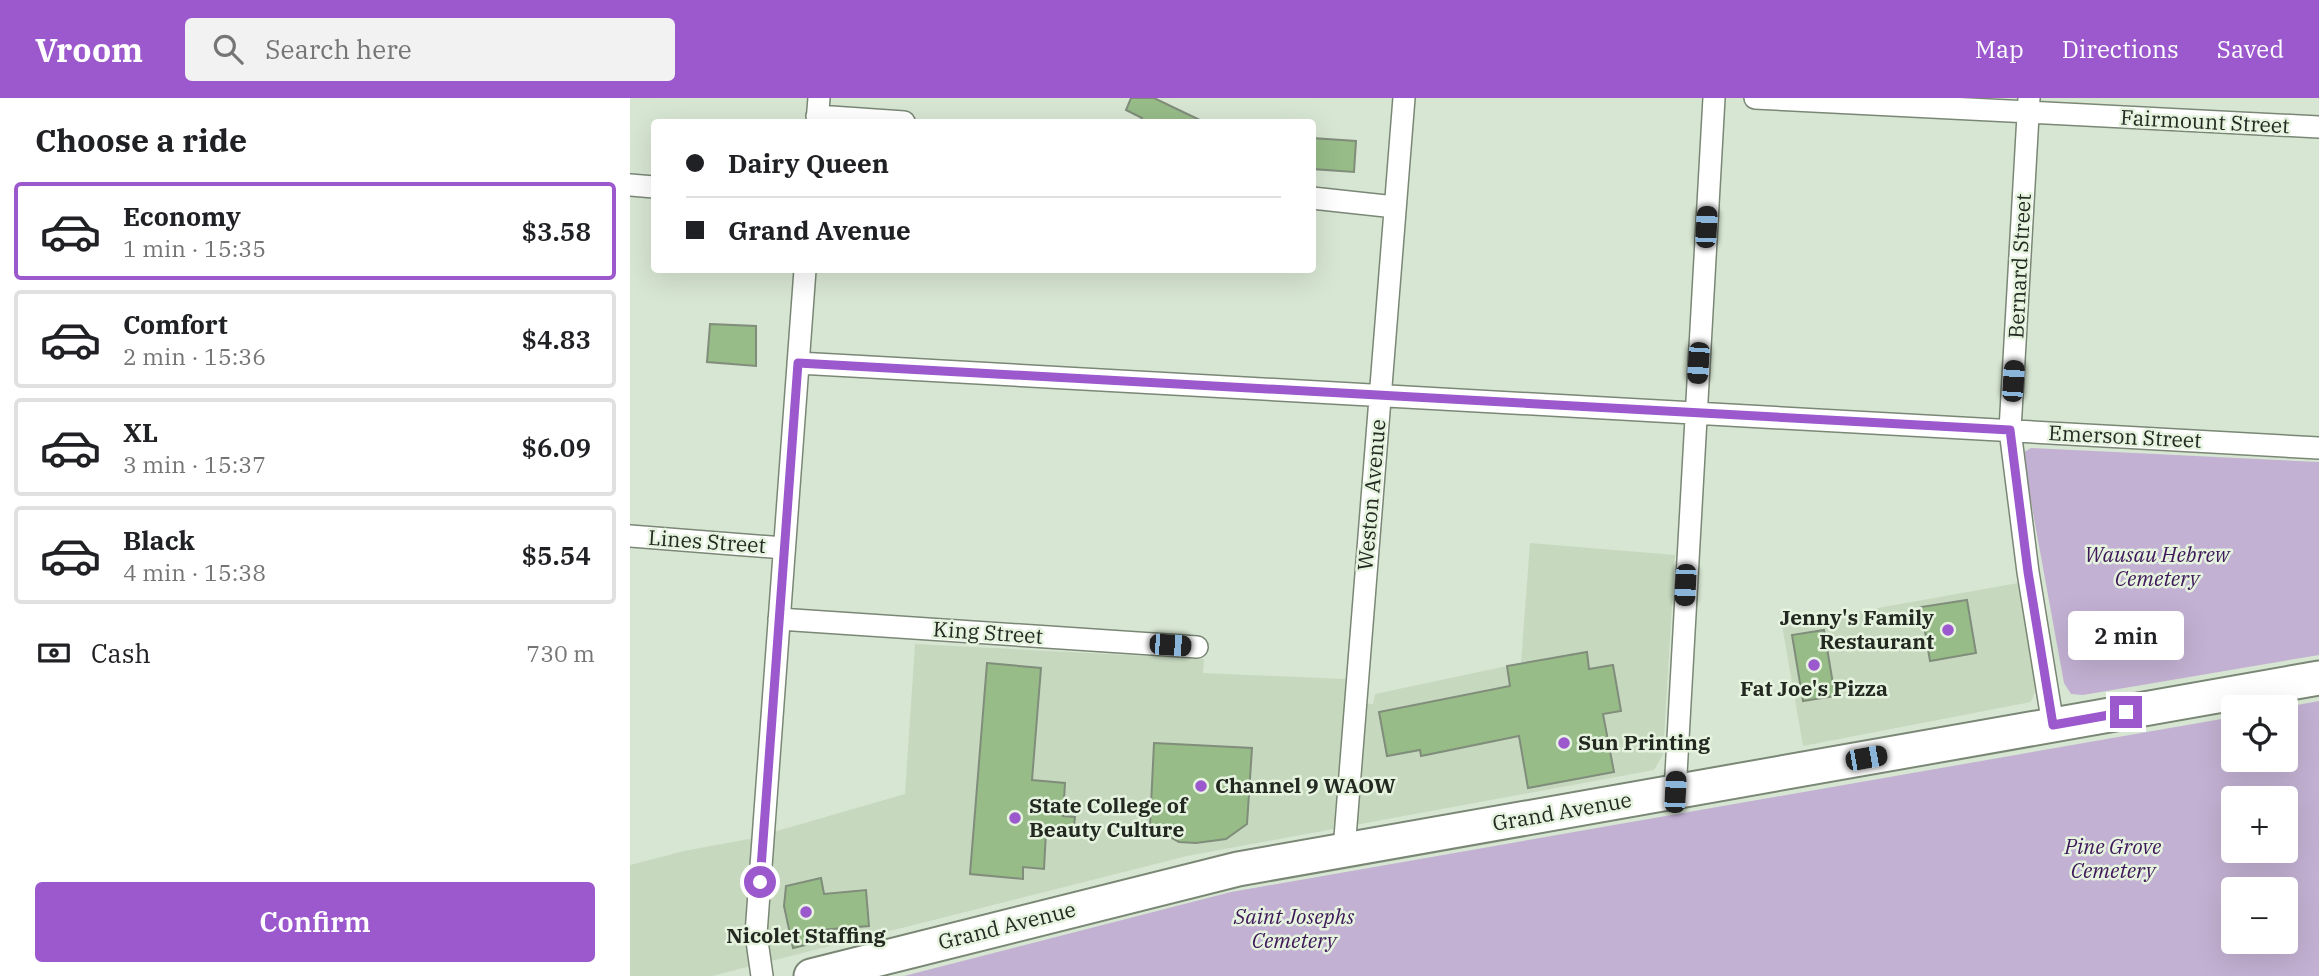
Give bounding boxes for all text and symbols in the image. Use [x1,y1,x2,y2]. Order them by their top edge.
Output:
search box [185,18,675,81]
text: Vroom [35,28,143,71]
icon: search [209,30,247,68]
text: Search here [265,32,412,66]
text: Map [1975,33,2024,65]
text: Directions [2062,33,2179,65]
text: Saved [2217,33,2284,65]
street label: Fairmount Street [2120,103,2290,139]
text: Choose a ride [35,119,247,161]
text: Dairy Queen [728,146,889,180]
street label: Bernard Street [2001,193,2037,339]
text: Economy [123,199,241,233]
icon: car [39,200,102,263]
car [1695,205,1718,249]
text: Grand Avenue [728,213,911,247]
text: $3.58 [522,214,591,248]
text: 1 min · 15:35 [123,233,266,263]
text: Comfort [123,307,228,341]
icon: car [39,308,102,371]
text: $4.83 [522,322,591,356]
text: 2 min · 15:36 [123,341,266,371]
car [1687,341,1710,385]
car [2002,359,2025,403]
text: XL [123,415,158,449]
icon: car [39,416,102,479]
street label: Weston Avenue [1350,418,1392,572]
street label: Emerson Street [2048,418,2202,454]
text: $6.09 [522,430,591,464]
text: 3 min · 15:37 [123,449,266,479]
text: Black [123,523,195,557]
street label: Lines Street [647,523,767,559]
icon: car [39,524,102,587]
text: $5.54 [522,538,591,572]
park label: Wausau Hebrew Cemetery [2085,540,2231,592]
text: 4 min · 15:38 [123,557,266,587]
car [1674,563,1697,607]
place label: Jenny's Family Restaurant [1780,603,1934,655]
callout: 2 min [2068,610,2184,660]
street label: King Street [932,614,1044,650]
text: 2 min [2094,620,2158,650]
marker: Jenny's Family Restaurant [1940,622,1956,638]
car [1149,633,1192,657]
icon: cash [35,634,73,672]
text: Cash [91,636,151,670]
text: 730 m [526,638,595,668]
marker: Fat Joe's Pizza [1806,657,1822,673]
place label: Fat Joe's Pizza [1740,674,1888,702]
map controls [2221,695,2298,954]
button: locate [2221,695,2298,772]
route end [2110,696,2142,728]
place label: Sun Printing [1578,728,1711,756]
marker: Sun Printing [1556,735,1572,751]
car [1844,744,1889,772]
car [1664,770,1687,814]
place label: Channel 9 WAOW [1215,771,1396,799]
marker: Channel 9 WAOW [1193,778,1209,794]
street label: Grand Avenue [1490,785,1634,837]
button: + [2221,786,2298,863]
place label: State College of Beauty Culture [1029,791,1189,843]
marker: State College of Beauty Culture [1007,810,1023,826]
park label: Pine Grove Cemetery [2064,832,2162,884]
route start [744,866,776,898]
button: − [2221,877,2298,954]
button: Confirm [35,882,595,962]
street label: Grand Avenue [935,894,1078,956]
park label: Saint Josephs Cemetery [1233,902,1354,954]
marker: Nicolet Staffing [798,904,814,920]
place label: Nicolet Staffing [726,921,887,949]

